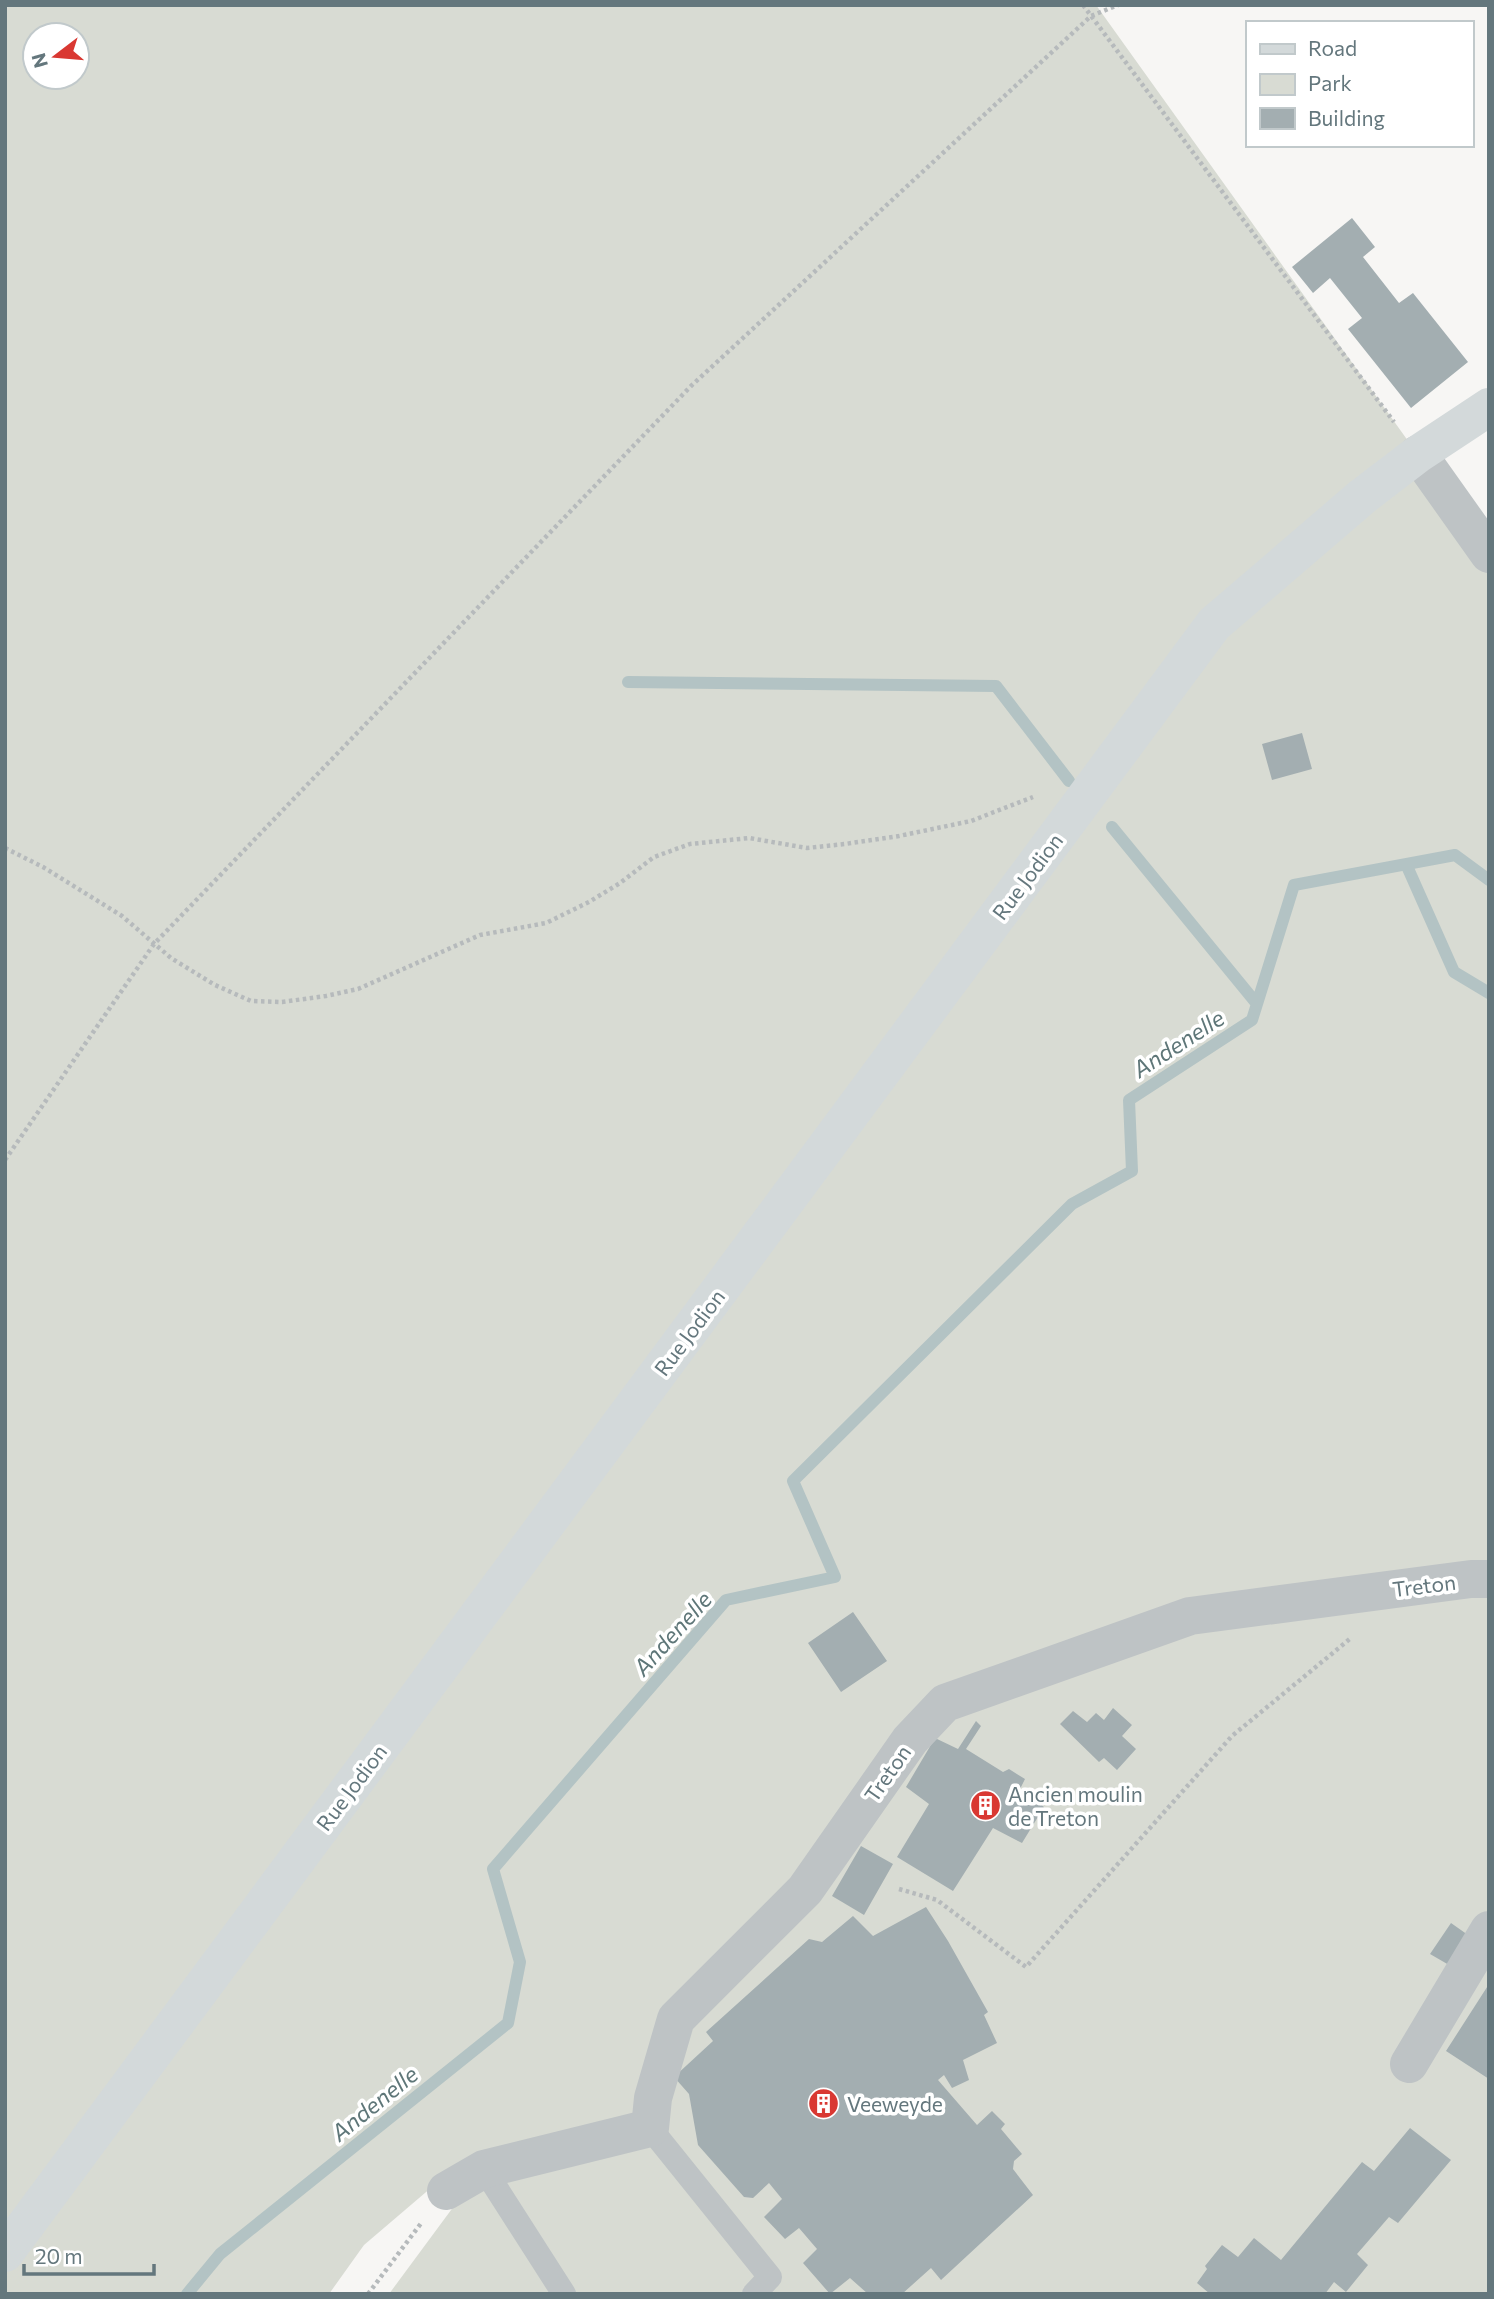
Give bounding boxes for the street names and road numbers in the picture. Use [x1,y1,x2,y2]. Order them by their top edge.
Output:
street label: Rue Jodion [986,828,1068,924]
street label: Rue Jodion [648,1284,730,1380]
street label: Treton [1391,1569,1457,1601]
street label: Rue Jodion [310,1739,392,1835]
street label: Treton [858,1740,916,1806]

